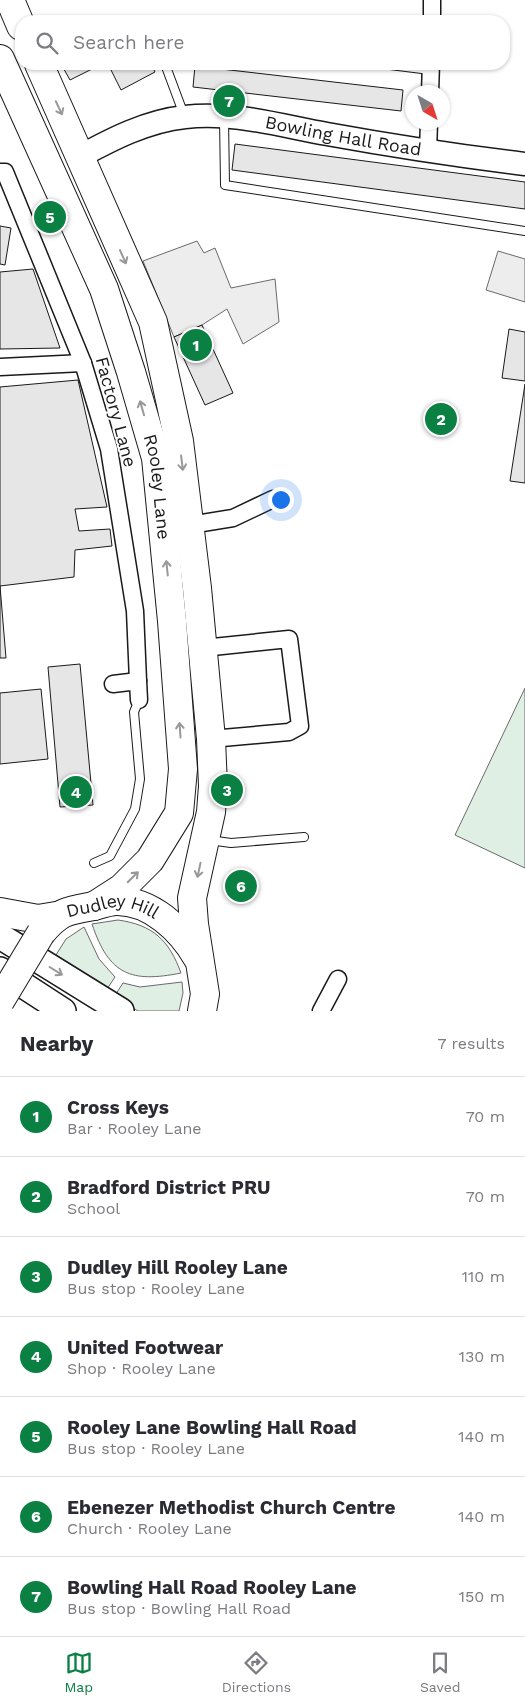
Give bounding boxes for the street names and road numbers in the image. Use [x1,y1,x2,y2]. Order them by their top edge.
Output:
street label: Bowling Hall Road [263,111,423,160]
street label: Factory Lane [92,354,141,469]
street label: Rooley Lane [140,431,175,540]
street label: Dudley Hill [64,890,164,923]

